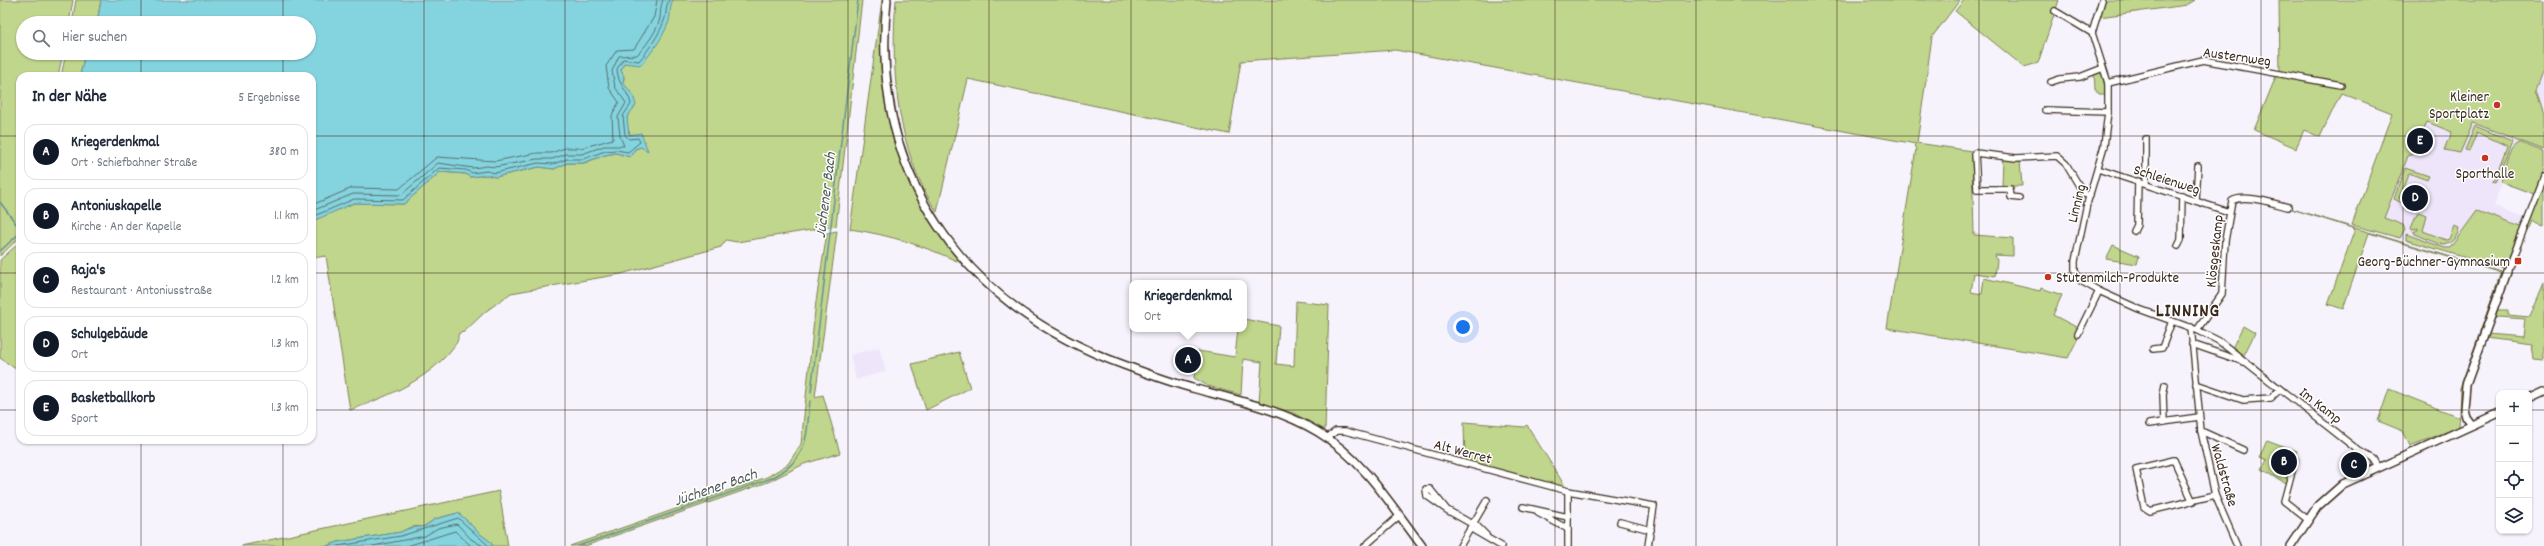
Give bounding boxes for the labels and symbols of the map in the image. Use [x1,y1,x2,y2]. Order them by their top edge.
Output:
street label: Austernweg [2201,42,2272,74]
place label: Kleiner Sportplatz [2429,87,2489,126]
marker: Kleiner Sportplatz [2492,100,2502,110]
pin: E [2407,126,2433,156]
water label: Jüchener Bach [810,150,843,240]
marker: Sporthalle [2480,153,2490,163]
street label: Schleienweg [2130,160,2202,202]
place label: Sporthalle [2456,164,2515,186]
street label: Linning [2063,182,2093,225]
pin: D [2402,183,2428,213]
street label: Klösgeskamp [2201,213,2231,289]
place label: Georg-Büchner-Gymnasium [2357,252,2510,274]
marker: Georg-Büchner-Gymnasium [2513,256,2523,266]
place label: Stutenmilch-Produkte [2056,268,2180,290]
marker: Stutenmilch-Produkte [2043,272,2053,282]
district label: LINNING [2156,299,2220,326]
your location [1453,317,1473,337]
pin: A [1175,345,1201,375]
street label: Im Kamp [2293,383,2346,431]
street label: Alt Werret [1431,435,1494,471]
street label: Waldstraße [2204,442,2243,510]
pin: B [2271,447,2297,477]
pin: C [2341,450,2367,480]
water label: Jüchener Bach [671,463,761,513]

